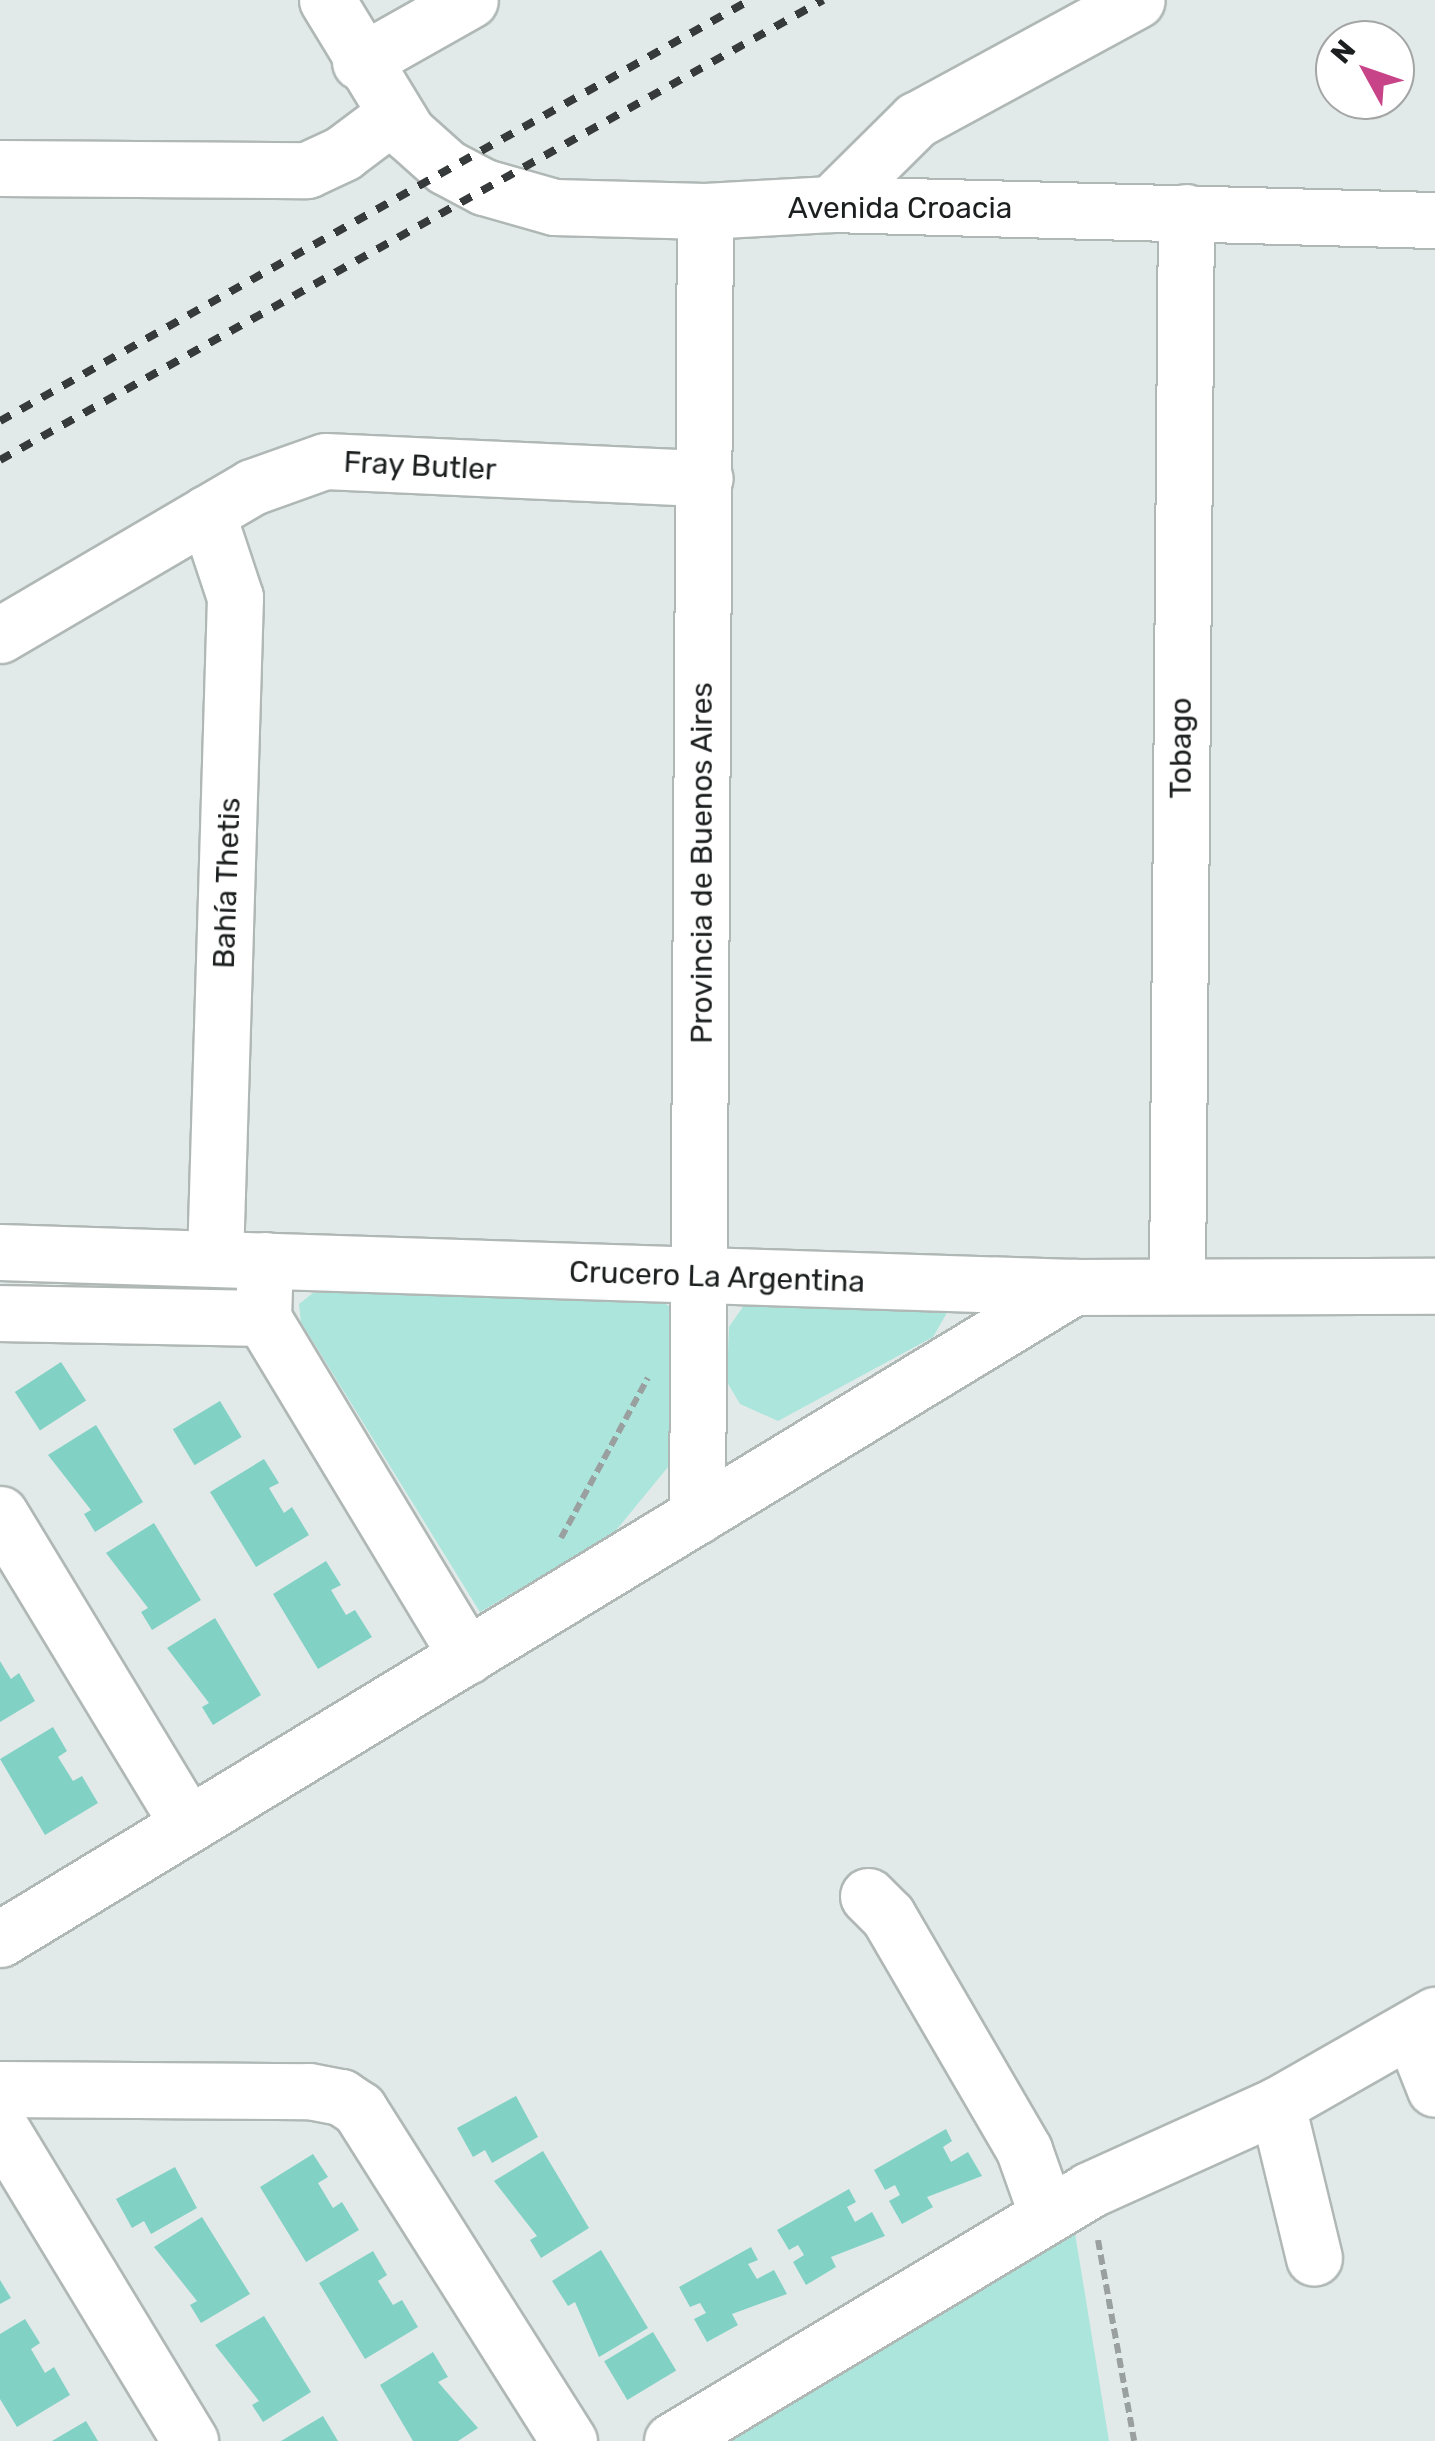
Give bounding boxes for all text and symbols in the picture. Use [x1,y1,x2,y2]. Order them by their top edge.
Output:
north arrow [1315,20,1415,120]
text: N [1324,33,1362,70]
street label: Avenida Croacia [788,190,1012,226]
street label: Fray Butler [342,444,498,488]
street label: Provincia de Buenos Aires [684,682,720,1044]
street label: Tobago [1163,697,1199,799]
street label: Bahía Thetis [206,796,248,970]
street label: Crucero La Argentina [568,1254,866,1300]

